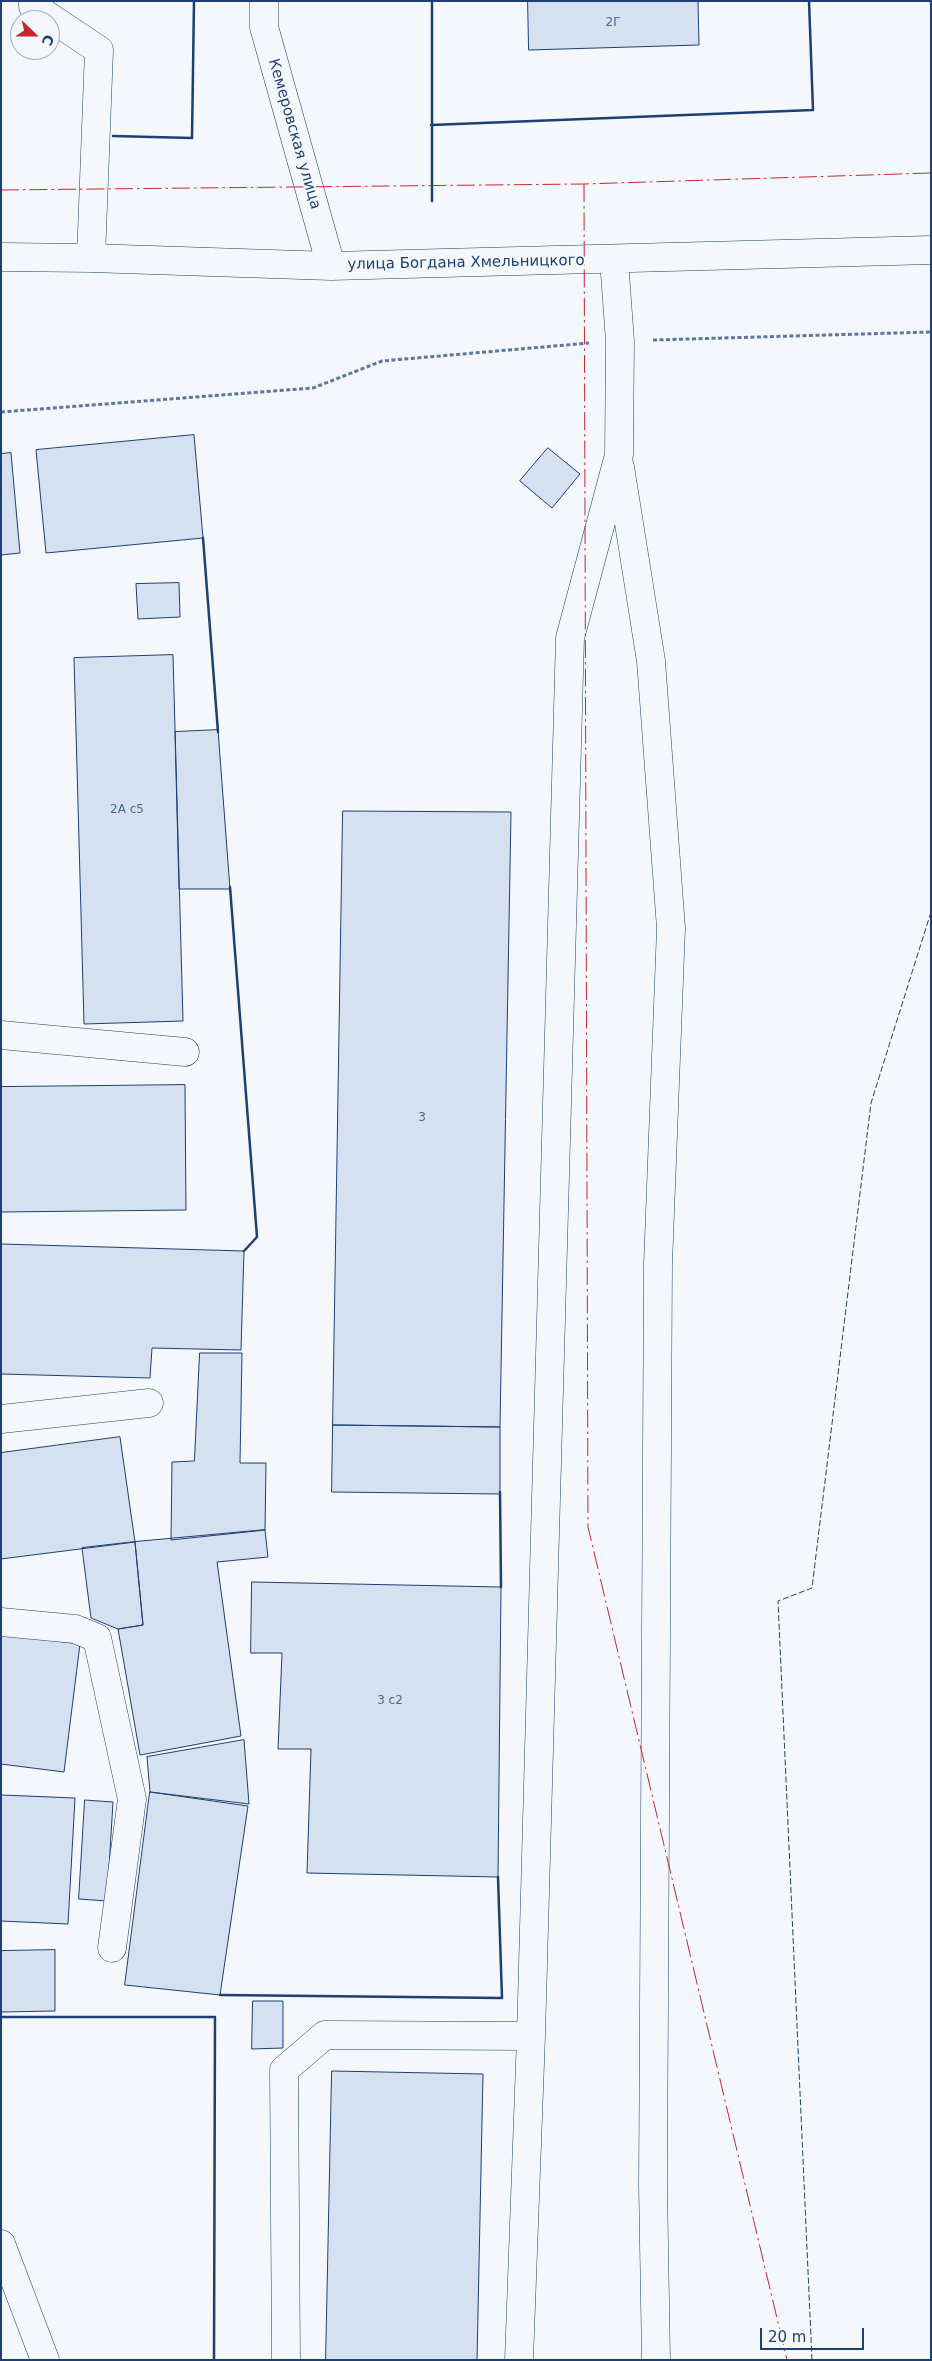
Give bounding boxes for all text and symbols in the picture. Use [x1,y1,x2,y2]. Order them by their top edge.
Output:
north arrow [10,10,60,60]
house number: 2Г [606,16,620,30]
text: С [39,32,57,48]
street label: Кемеровская улица [264,57,324,211]
street label: улица Богдана Хмельницкого [347,252,585,274]
house number: 2А с5 [110,803,144,817]
house number: 3 [418,1111,426,1125]
house number: 3 с2 [377,1694,403,1708]
scale bar [762,2318,866,2350]
text: 20 m [768,2328,806,2346]

